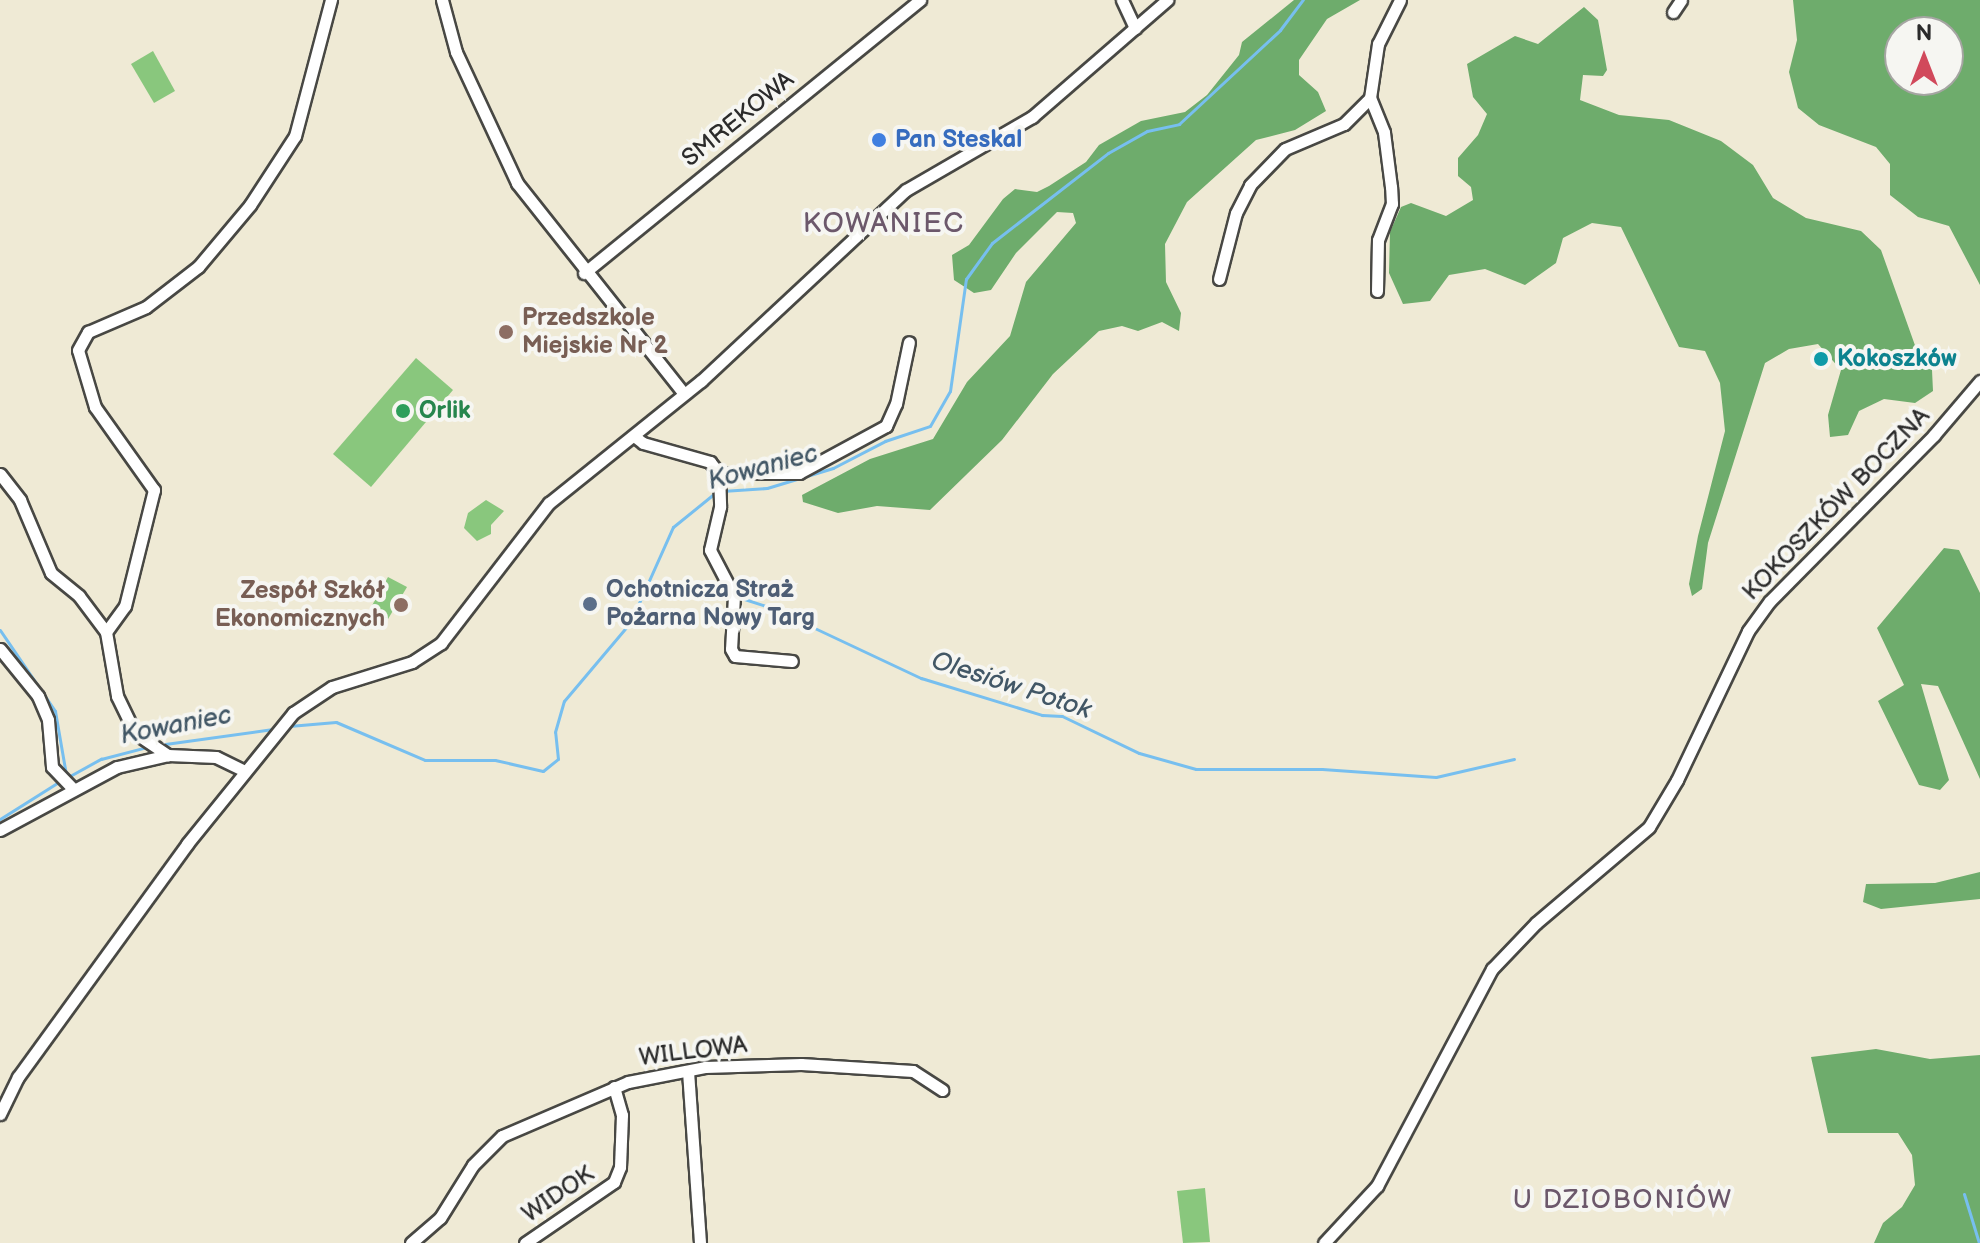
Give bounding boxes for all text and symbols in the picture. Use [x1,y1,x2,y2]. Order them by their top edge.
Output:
north arrow [1884,16,1964,96]
text: N [1916,20,1932,47]
street label: SMREKOWA [676,65,800,173]
place label: Pan Steskal [895,126,1022,154]
marker: Pan Steskal [870,131,888,149]
district label: KOWANIEC [803,207,965,241]
place label: Przedszkole Miejskie Nr 2 [522,304,668,360]
marker: Przedszkole Miejskie Nr 2 [497,323,515,341]
place label: Kokoszków [1837,345,1957,373]
marker: Kokoszków [1812,350,1830,368]
place label: Orlik [419,397,471,425]
marker: Orlik [394,402,412,420]
street label: KOKOSZKÓW BOCZNA [1736,402,1936,606]
water label: Kowaniec [705,438,821,498]
place label: Ochotnicza Straż Pożarna Nowy Targ [606,576,816,632]
place label: Zespół Szkół Ekonomicznych [215,577,385,633]
marker: Ochotnicza Straż Pożarna Nowy Targ [581,595,599,613]
marker: Zespół Szkół Ekonomicznych [392,596,410,614]
water label: Olesiów Potok [927,645,1095,727]
water label: Kowaniec [118,700,234,752]
street label: WILLOWA [637,1030,749,1072]
street label: WIDOK [517,1160,599,1228]
district label: U DZIOBONIÓW [1513,1185,1733,1217]

